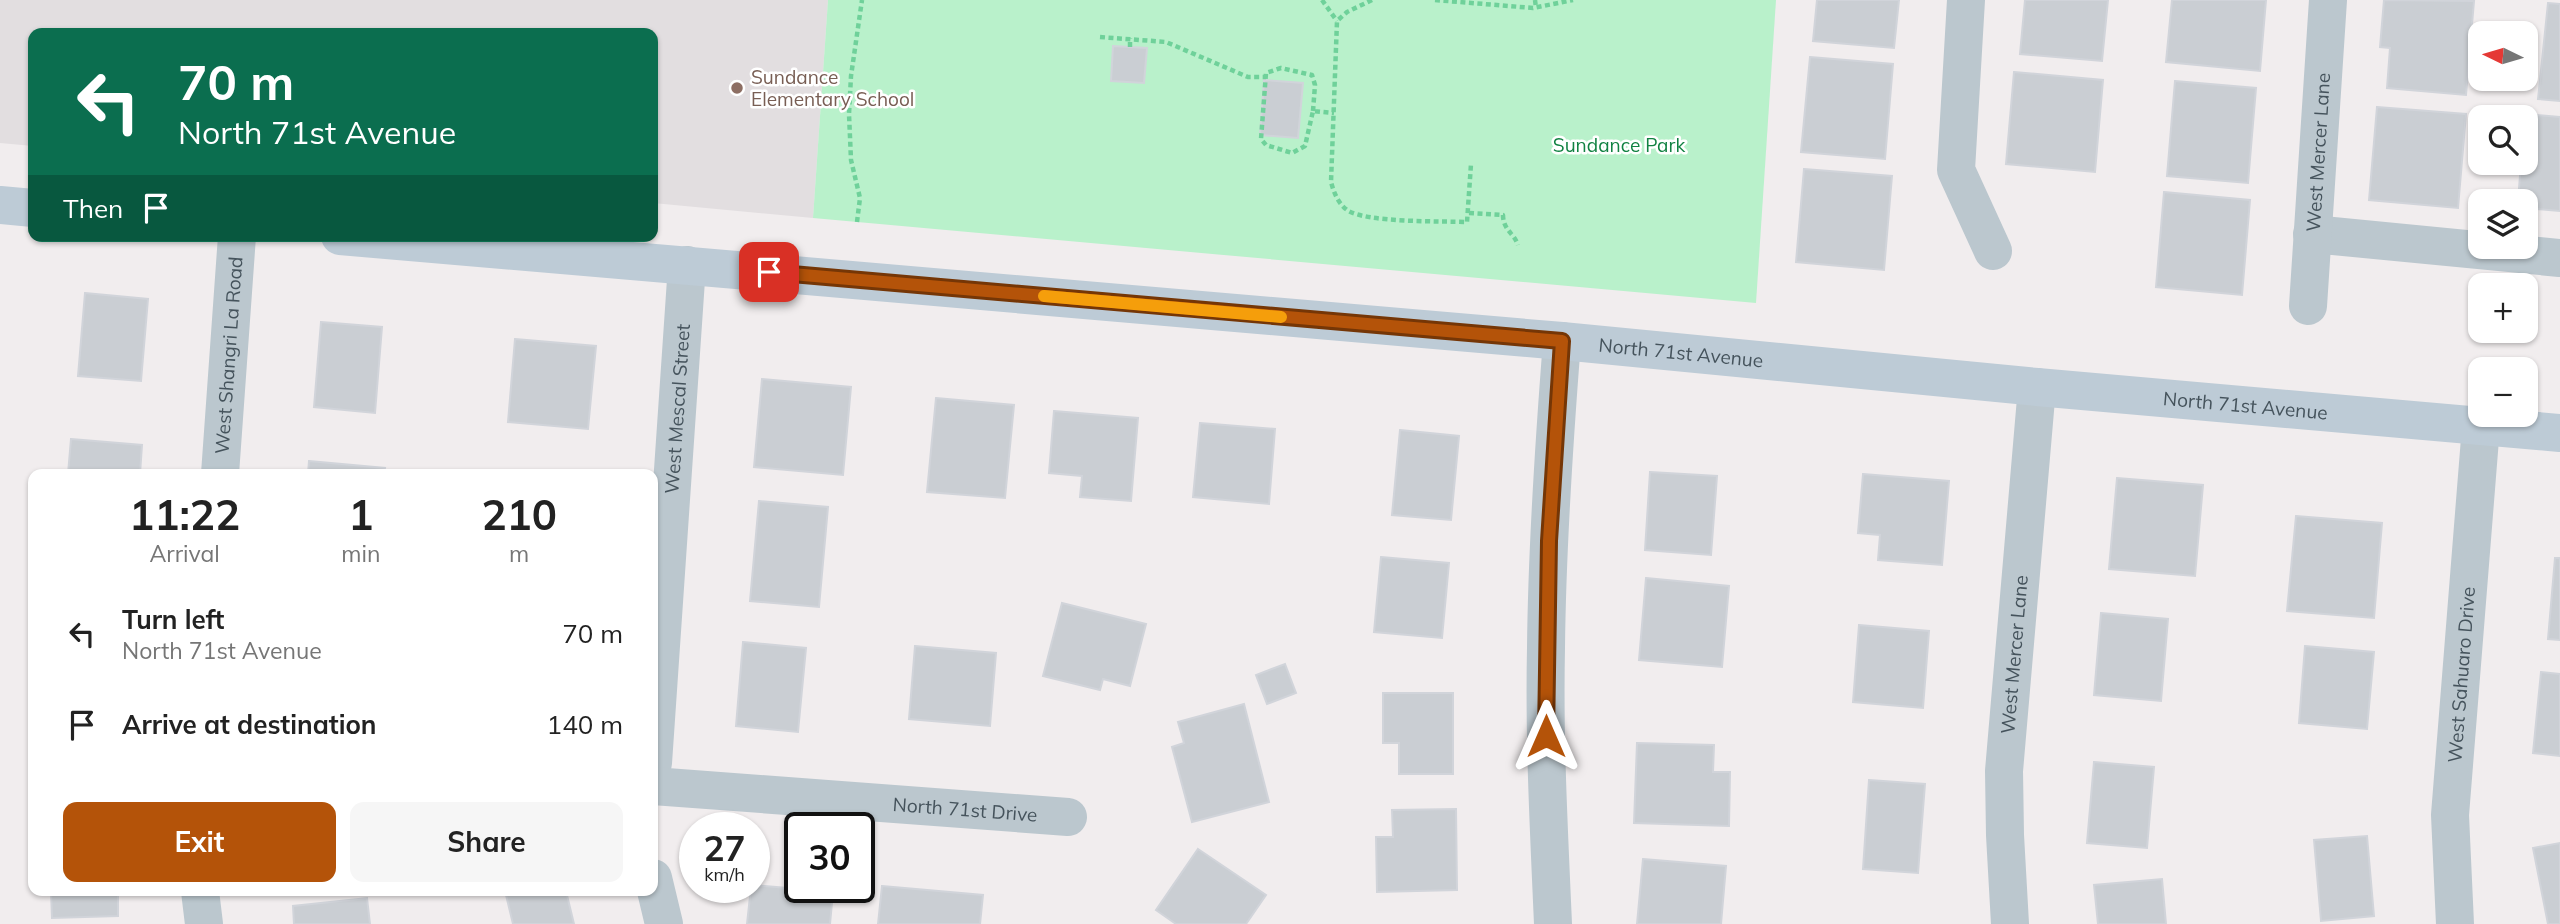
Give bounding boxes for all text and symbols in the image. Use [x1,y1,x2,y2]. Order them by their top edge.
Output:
north arrow [2468,21,2538,91]
map controls [2468,21,2538,427]
text: 70 m [178,51,294,112]
icon: left [63,56,154,147]
place label: Sundance Elementary School [751,65,914,111]
street label: West Mercer Lane [2301,72,2335,233]
marker: Sundance Elementary School [729,80,745,96]
button: search [2468,105,2538,175]
text: North 71st Avenue [178,112,456,152]
park label: Sundance Park [1553,133,1685,157]
icon: arrive [137,189,175,227]
button: layers [2468,189,2538,259]
text: Then [63,192,123,225]
pin [739,242,799,302]
icon: arrive [750,253,788,291]
street label: West Shangri La Road [209,256,248,455]
button: + [2468,273,2538,343]
street label: West Mescal Street [659,323,695,495]
street label: North 71st Avenue [1598,333,1764,372]
button: − [2468,357,2538,427]
street label: North 71st Avenue [2162,386,2329,425]
text: 11:22 [129,488,240,541]
text: 1 [348,488,373,541]
text: 210 [481,488,557,541]
text: Arrival [149,539,220,568]
text: min [341,539,380,568]
text: m [509,539,529,568]
street label: West Mercer Lane [1995,574,2033,735]
street label: West Sahuaro Drive [2442,586,2480,764]
text: Turn left [122,603,224,636]
icon: left [63,615,101,653]
text: 70 m [562,617,623,650]
text: North 71st Avenue [122,636,322,665]
position arrow [1509,699,1583,773]
icon: arrive [63,706,101,744]
text: Arrive at destination [122,708,377,741]
text: 140 m [547,708,623,741]
street label: North 71st Drive [892,792,1038,827]
button: Exit [63,802,336,882]
button: Share [350,802,623,882]
speed limit sign: 30 [784,812,875,903]
text: 27 [703,826,746,870]
text: km/h [704,863,745,886]

